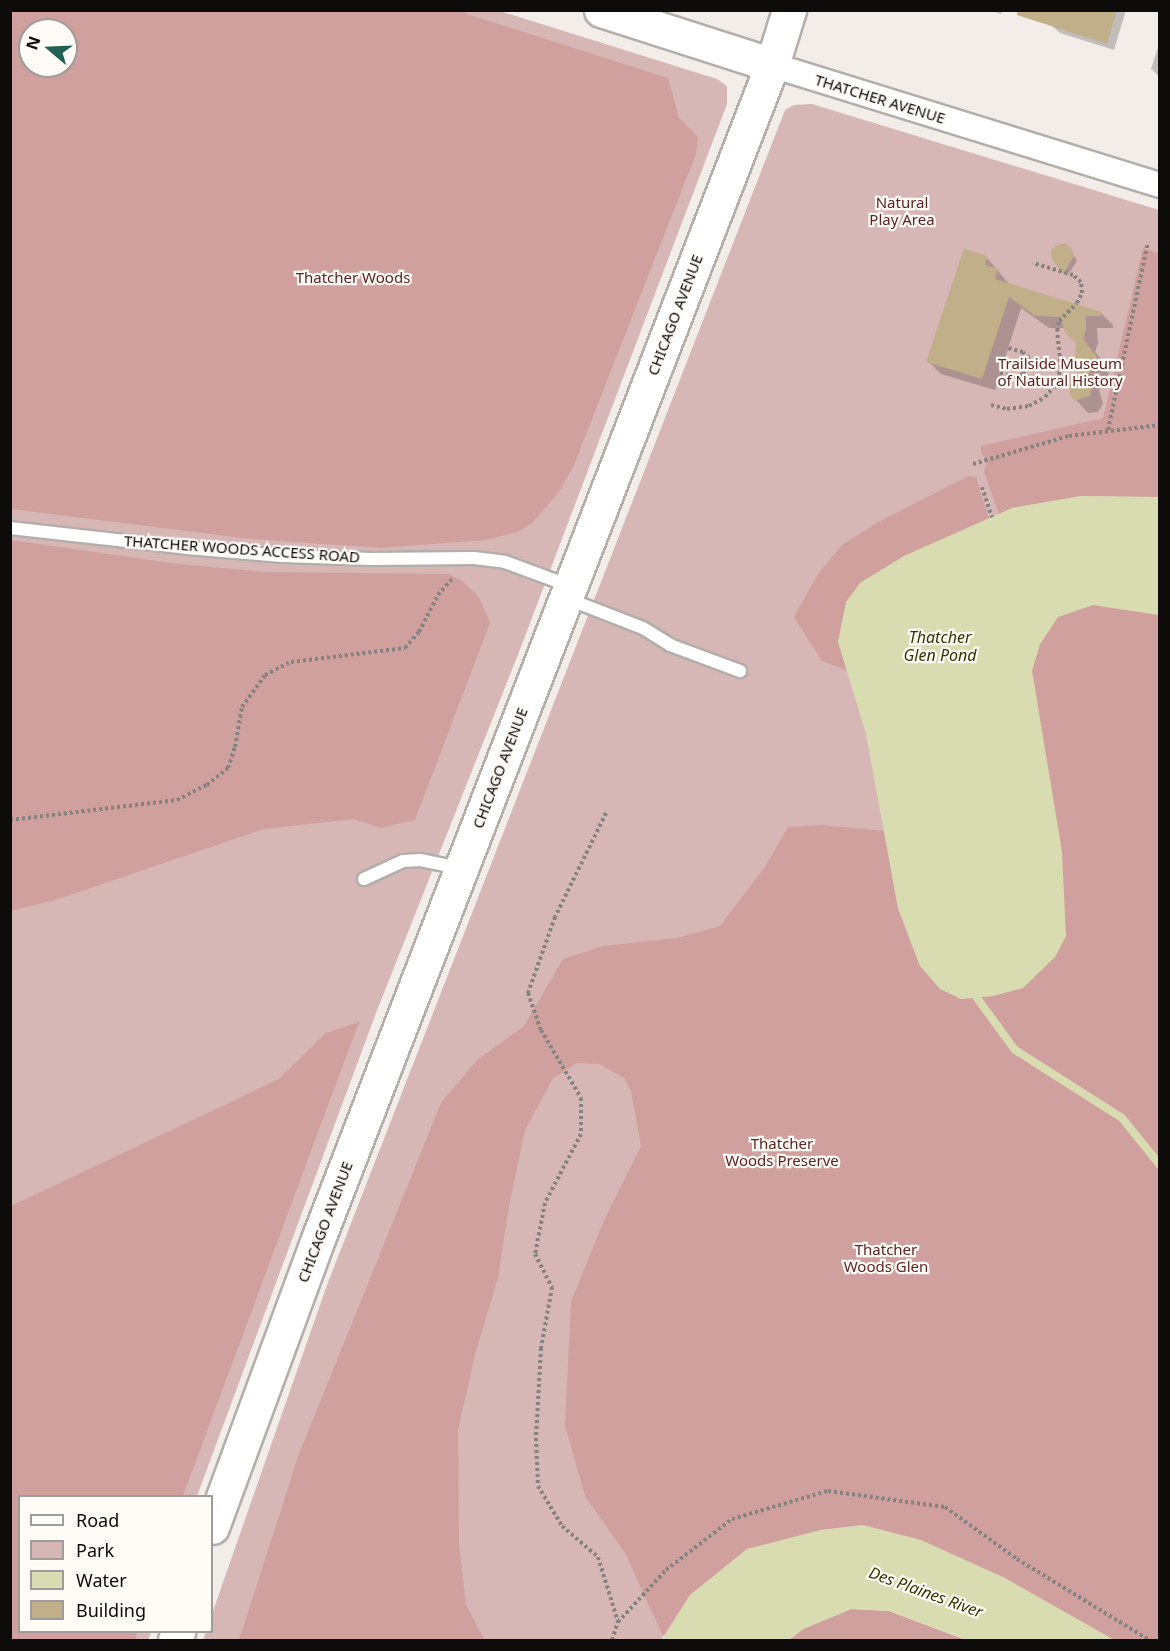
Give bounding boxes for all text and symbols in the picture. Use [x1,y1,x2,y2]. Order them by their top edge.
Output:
north arrow [18,18,78,78]
text: N [20,33,45,53]
street label: THATCHER AVENUE [813,71,947,127]
park label: Natural Play Area [869,193,935,228]
street label: CHICAGO AVENUE [644,252,706,378]
park label: Thatcher Woods [296,269,410,287]
park label: Trailside Museum of Natural History [997,354,1123,389]
street label: THATCHER WOODS ACCESS ROAD [123,532,361,566]
water label: Thatcher Glen Pond [904,627,976,665]
street label: CHICAGO AVENUE [469,705,531,831]
park label: Thatcher Woods Preserve [725,1134,839,1169]
street label: CHICAGO AVENUE [294,1159,356,1285]
park label: Thatcher Woods Glen [844,1240,928,1275]
legend [18,1495,213,1633]
text: Road [76,1508,119,1532]
text: Park [76,1538,114,1562]
water label: Des Plaines River [867,1563,985,1621]
text: Water [76,1568,127,1592]
text: Building [76,1598,146,1622]

